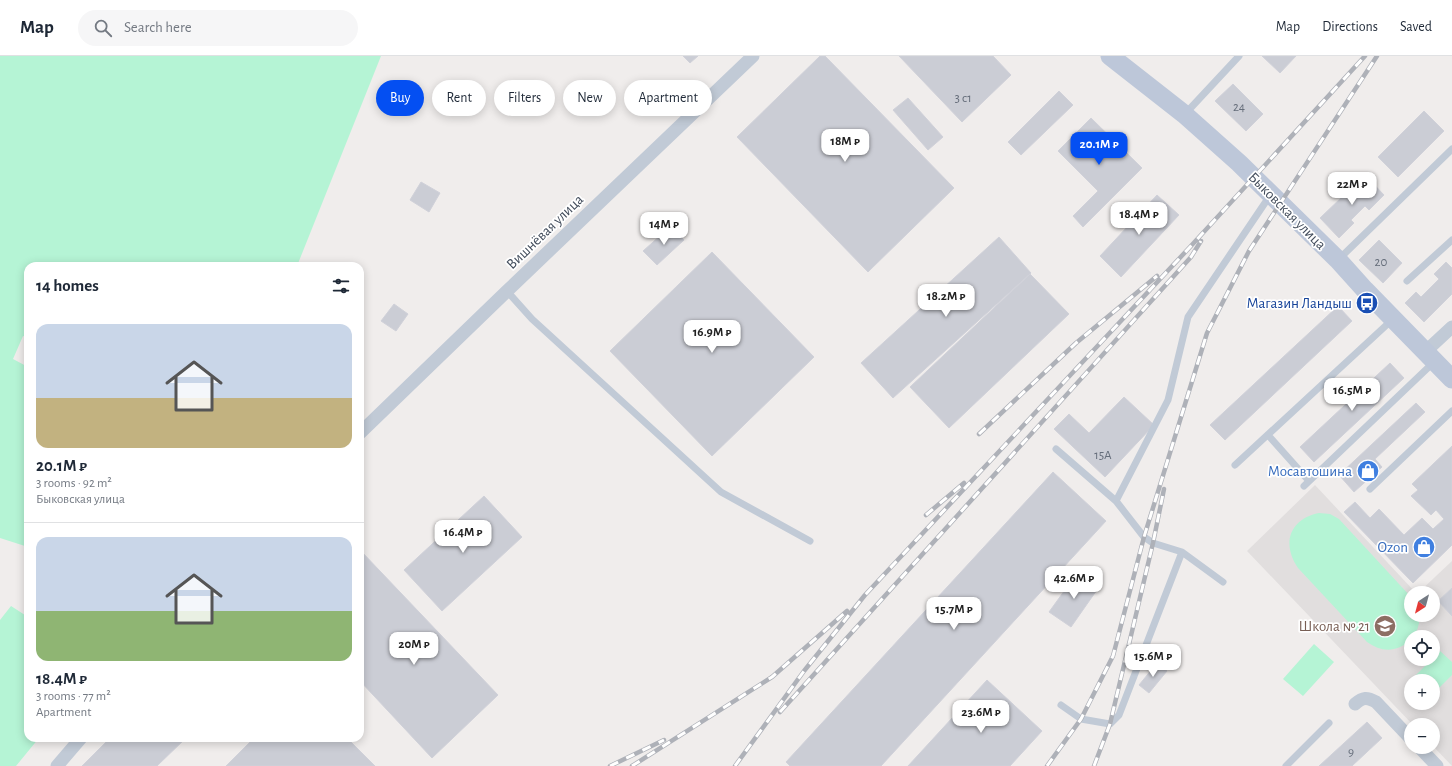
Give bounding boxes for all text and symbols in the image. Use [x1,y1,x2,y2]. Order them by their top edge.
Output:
search box [78,10,358,46]
icon: search [92,17,114,39]
text: Map [20,18,54,37]
text: Search here [124,20,192,35]
text: Map [1276,20,1300,34]
text: Directions [1322,20,1378,34]
text: Saved [1400,20,1432,34]
chip: Buy [376,80,424,116]
chip: Rent [432,80,486,116]
chip: Filters [494,80,555,116]
chip: New [563,80,616,116]
chip: Apartment [624,80,712,116]
house number: 3 с1 [954,92,972,105]
house number: 24 [1233,101,1245,114]
pin: 18M ₽ [817,129,873,163]
pin: 20.1M ₽ [1062,132,1136,166]
text: 18M ₽ [830,135,860,148]
text: 20.1M ₽ [1080,138,1118,151]
street label: Быковская улица [1245,169,1329,253]
pin: 22M ₽ [1324,172,1380,206]
text: 22M ₽ [1337,178,1367,191]
street label: Вишнёвая улица [504,192,586,272]
pin: 18.4M ₽ [1102,202,1176,236]
text: 18.4M ₽ [1119,208,1159,221]
pin: 14M ₽ [636,212,692,246]
text: 14M ₽ [649,218,679,231]
house number: 20 [1375,256,1388,269]
icon: filters [330,275,352,297]
text: 14 homes [36,277,99,294]
pin: 18.2M ₽ [909,284,983,318]
text: 18.2M ₽ [927,290,965,303]
bus stop icon: Магазин Ландыш [1354,290,1380,316]
place label: Магазин Ландыш [1246,296,1352,311]
pin: 16.9M ₽ [675,320,749,354]
text: 16.9M ₽ [693,326,731,339]
icon: home [158,350,230,422]
pin: 16.5M ₽ [1315,378,1389,412]
text: 16.5M ₽ [1333,384,1371,397]
house number: 15А [1094,449,1112,462]
text: 20.1M ₽ [36,457,87,474]
shop icon: Мосавтошина [1355,458,1381,484]
place label: Мосавтошина [1268,464,1352,479]
text: 3 rooms · 92 m² [36,477,112,490]
text: Быковская улица [36,493,125,506]
pin: 16.4M ₽ [426,520,500,554]
text: 16.4M ₽ [444,526,482,539]
shop icon: Ozon [1411,534,1437,560]
place label: Ozon [1378,540,1408,555]
icon: home [158,563,230,635]
pin: 42.6M ₽ [1037,566,1111,600]
text: 42.6M ₽ [1054,572,1094,585]
north arrow [1404,586,1440,622]
map controls [1404,586,1440,754]
pin: 15.7M ₽ [917,597,991,631]
text: 15.7M ₽ [935,603,973,616]
school or university icon: Школа № 21 [1372,613,1398,639]
place label: Школа № 21 [1299,619,1370,634]
button: locate [1404,630,1440,666]
pin: 20M ₽ [386,632,442,666]
text: 20M ₽ [398,638,430,651]
pin: 15.6M ₽ [1116,644,1190,678]
text: 15.6M ₽ [1134,650,1172,663]
text: 18.4M ₽ [36,670,87,687]
button: + [1404,674,1440,710]
text: 3 rooms · 77 m² [36,690,111,703]
pin: 23.6M ₽ [944,700,1018,734]
text: Apartment [36,706,91,719]
text: 23.6M ₽ [961,706,1001,719]
button: − [1404,718,1440,754]
house number: 9 [1348,746,1354,759]

